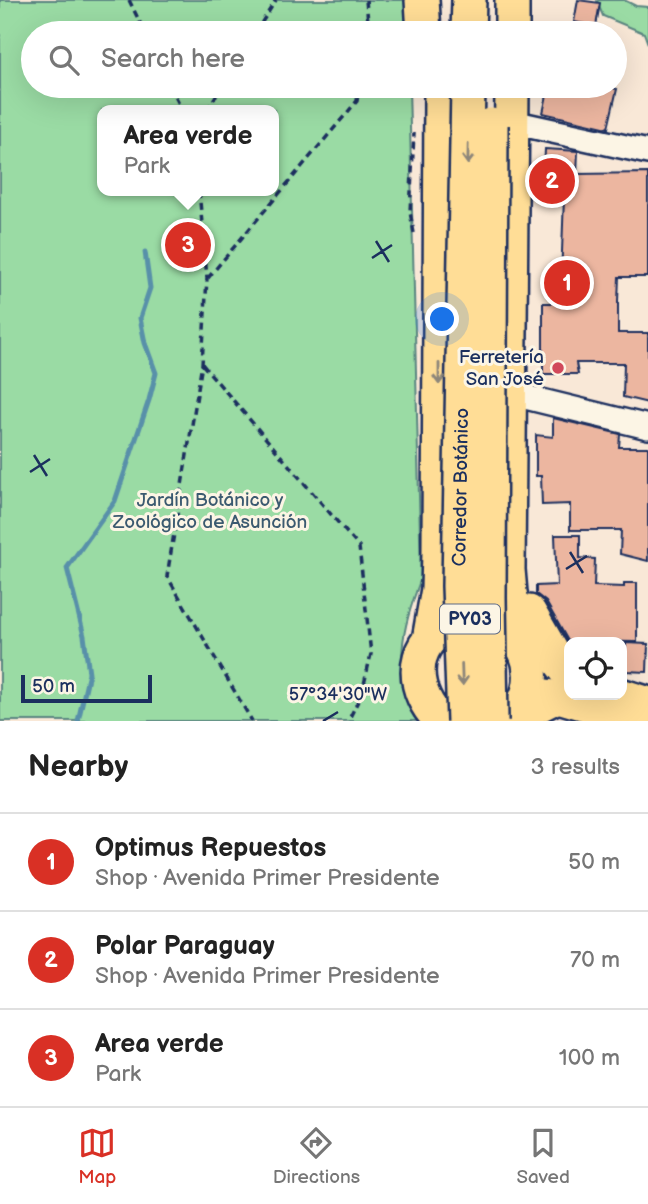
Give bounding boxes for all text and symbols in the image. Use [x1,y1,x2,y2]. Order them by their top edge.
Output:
search box [21,21,627,98]
icon: search [45,41,83,79]
text: Search here [101,44,245,75]
popup [97,105,279,196]
text: Area verde [124,121,252,152]
one-way arrow [461,142,475,165]
text: Park [124,152,170,180]
pin: 2 [529,155,575,207]
pin: 3 [165,219,211,271]
pin: 1 [544,257,590,309]
your location [425,302,459,336]
place label: Ferretería San José [459,346,544,391]
marker: Ferretería San José [550,360,566,376]
one-way arrow [432,363,446,386]
street label: Corredor Botánico [448,408,474,566]
park label: Jardín Botánico y Zoológico de Asunción [112,489,307,534]
road number: PY03 [440,604,500,634]
map controls [564,637,627,700]
button: locate [564,637,627,700]
one-way arrow [455,664,468,687]
scale bar [21,672,152,704]
text: 50 m [32,675,75,698]
text: 57°34'30"W [289,684,388,705]
text: Nearby [28,749,128,785]
text: 3 results [531,753,620,781]
text: Optimus Repuestos [95,833,326,864]
text: 1 [46,848,56,876]
text: 50 m [568,848,620,876]
text: Shop · Avenida Primer Presidente [95,864,440,892]
text: Polar Paraguay [95,931,275,962]
text: 2 [44,946,58,974]
text: 70 m [570,946,620,974]
text: Shop · Avenida Primer Presidente [95,962,440,990]
text: Area verde [95,1029,224,1060]
text: 3 [44,1044,58,1072]
text: 100 m [559,1044,620,1072]
text: Park [95,1060,141,1088]
tab: Map [78,1124,116,1189]
tab: Directions [273,1124,360,1189]
tab: Saved [516,1124,570,1189]

